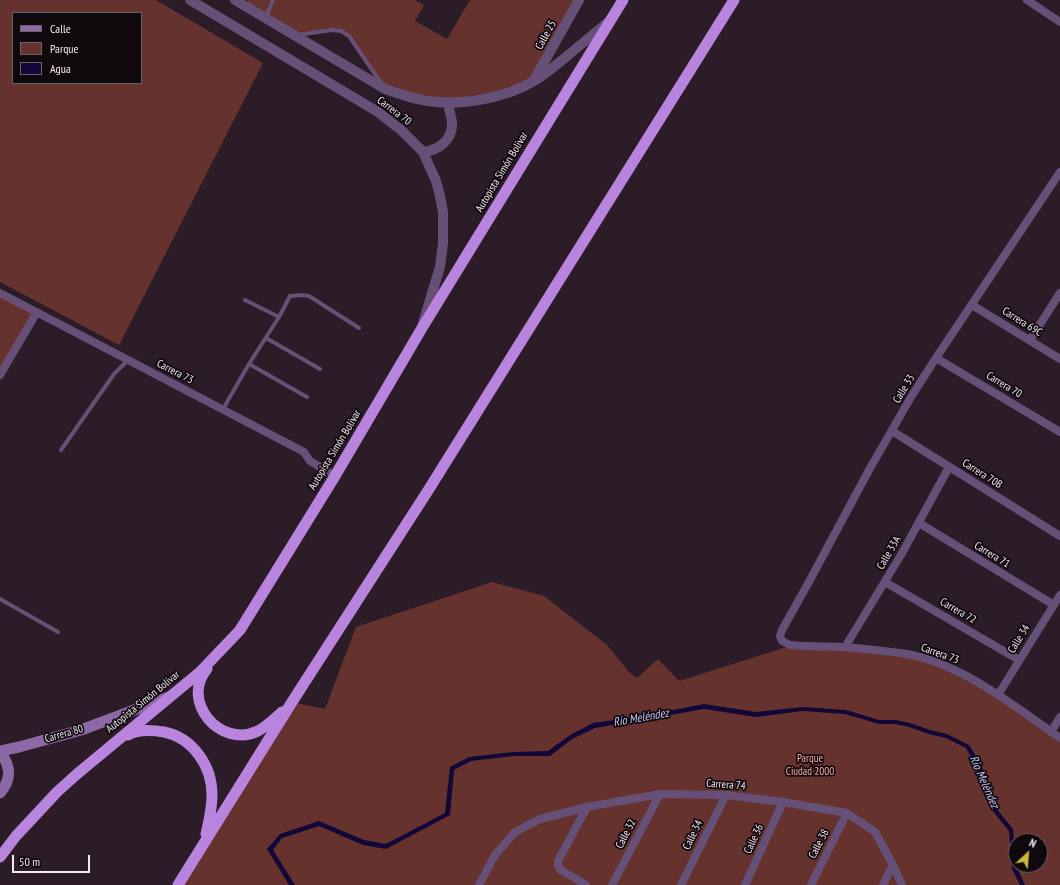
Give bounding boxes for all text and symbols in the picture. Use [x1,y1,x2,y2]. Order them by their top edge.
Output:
legend [12,12,142,84]
street label: Calle 25 [533,18,559,52]
text: Calle [50,21,71,36]
text: Parque [50,41,79,56]
text: Agua [50,61,71,76]
street label: Carrera 70 [374,94,414,128]
street label: Autopista Simón Bolívar [473,130,531,214]
street label: Carrera 69C [1000,305,1044,339]
street label: Carrera 73 [154,357,196,387]
street label: Carrera 70 [984,369,1024,401]
street label: Calle 33 [890,372,918,406]
street label: Autopista Simón Bolívar [306,408,364,492]
street label: Carrera 70B [960,457,1004,491]
street label: Calle 33A [874,534,904,572]
street label: Carrera 71 [972,539,1012,571]
street label: Carrera 72 [938,595,978,627]
street label: Calle 34 [1005,622,1033,656]
street label: Carrera 73 [919,641,961,667]
street label: Autopista Simón Bolívar [103,668,183,736]
water label: Río Meléndez [612,706,670,730]
street label: Carrera 80 [43,722,85,746]
park label: Parque Ciudad 2000 [786,752,834,778]
water label: Río Meléndez [966,753,1002,811]
street label: Carrera 74 [706,777,746,793]
street label: Calle 32 [613,817,639,851]
street label: Calle 34 [680,818,706,852]
street label: Calle 36 [741,822,767,856]
street label: Calle 38 [806,827,832,861]
north arrow [1008,833,1048,873]
text: N [1027,836,1039,851]
scale bar [14,847,92,873]
text: 50 m [19,854,40,869]

